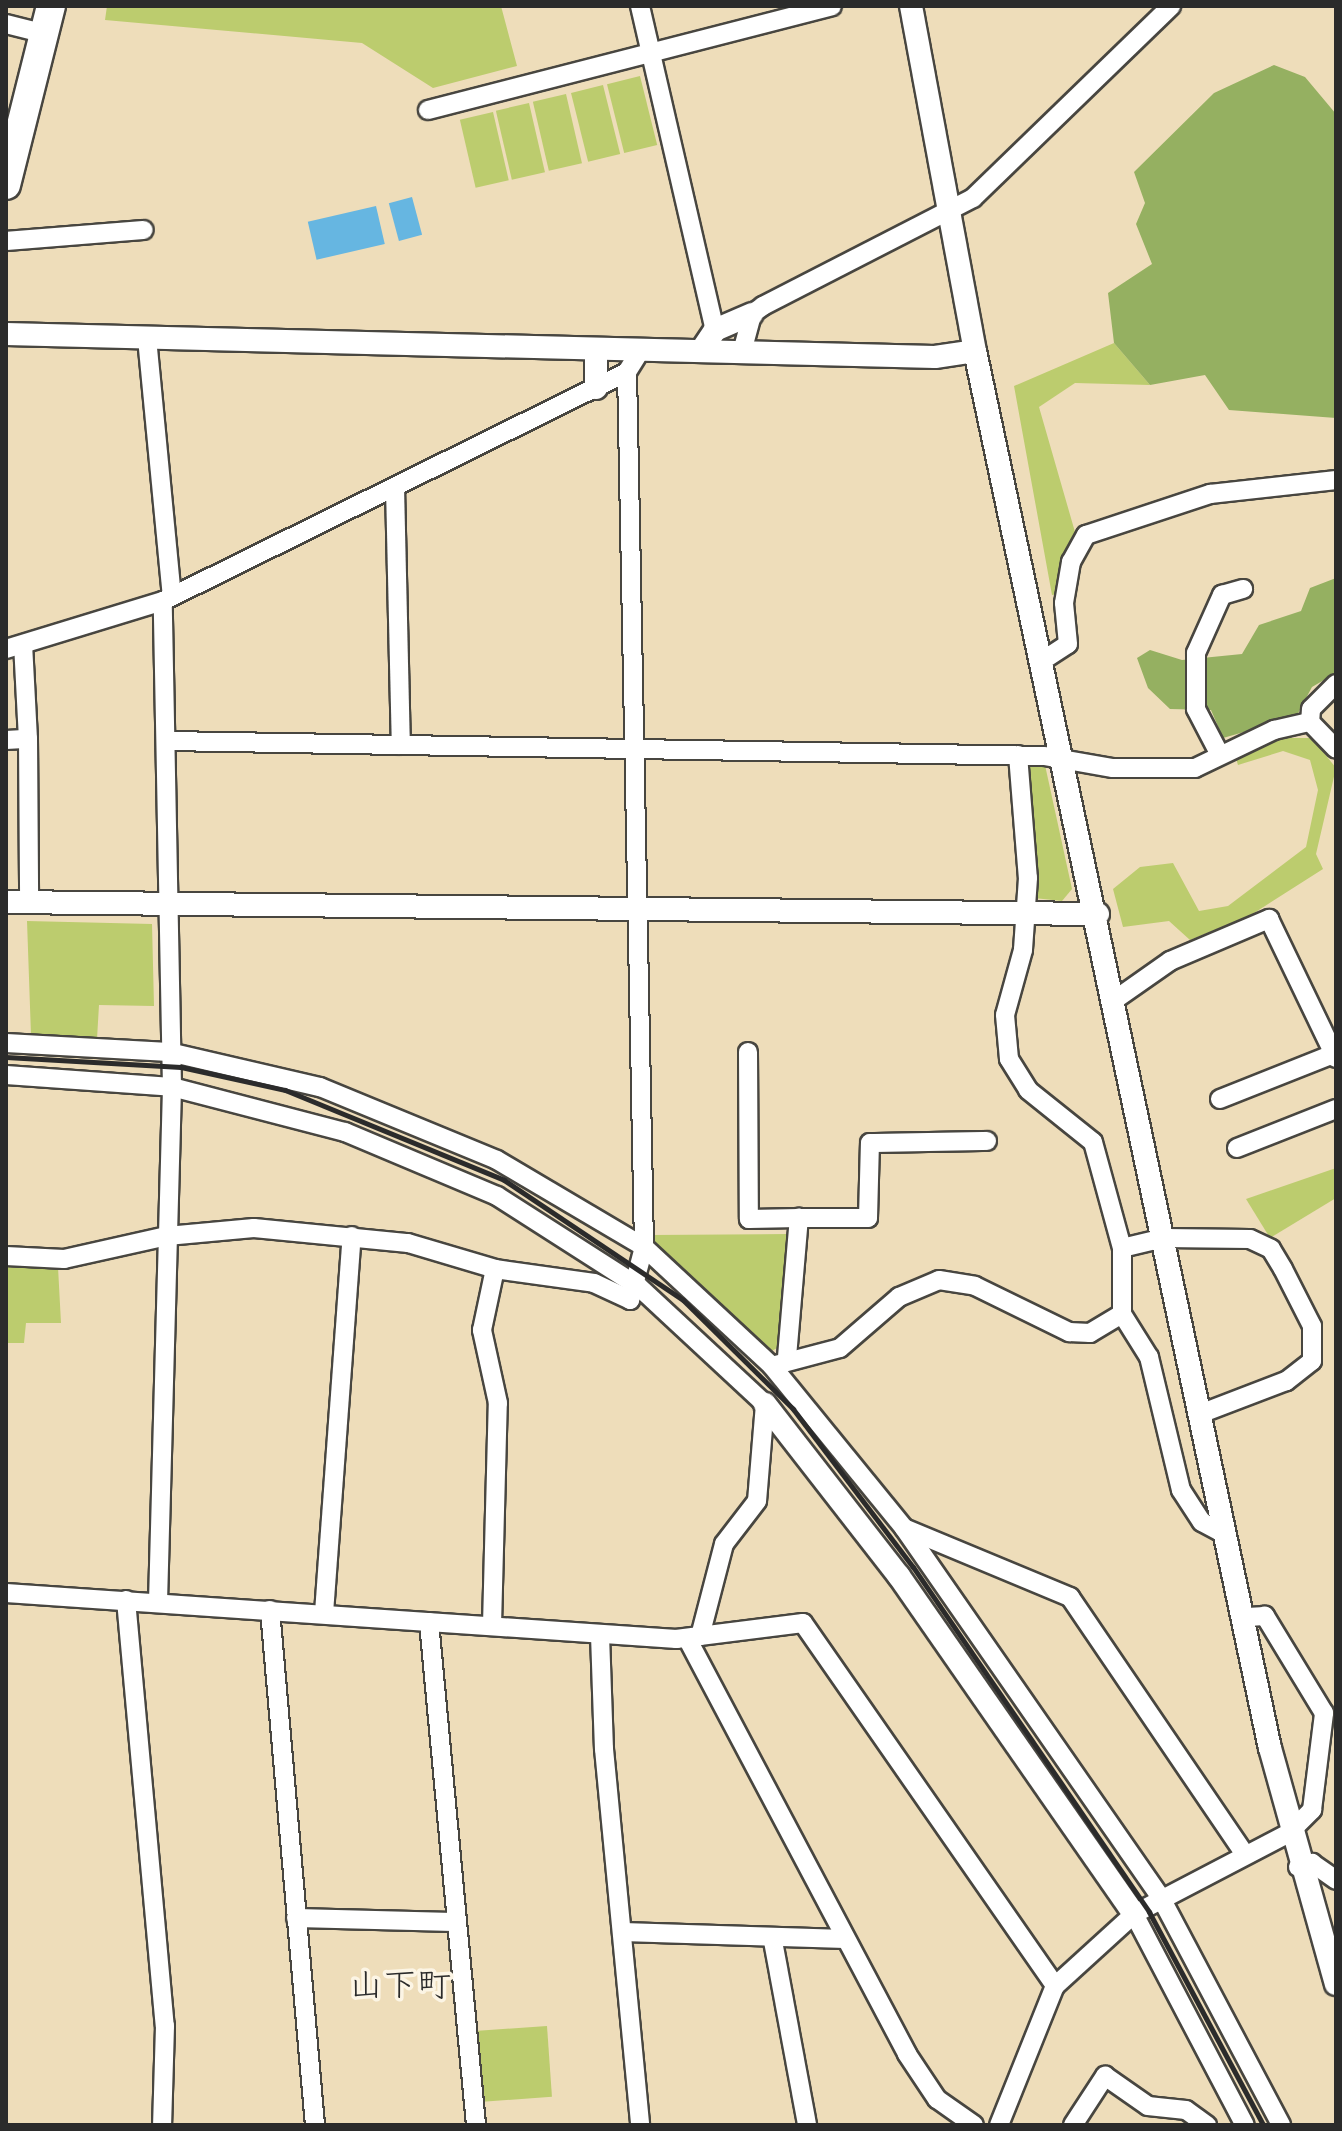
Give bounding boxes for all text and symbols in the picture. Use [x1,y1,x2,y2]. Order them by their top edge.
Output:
district label: 山下町 [349,1967,451,2007]

